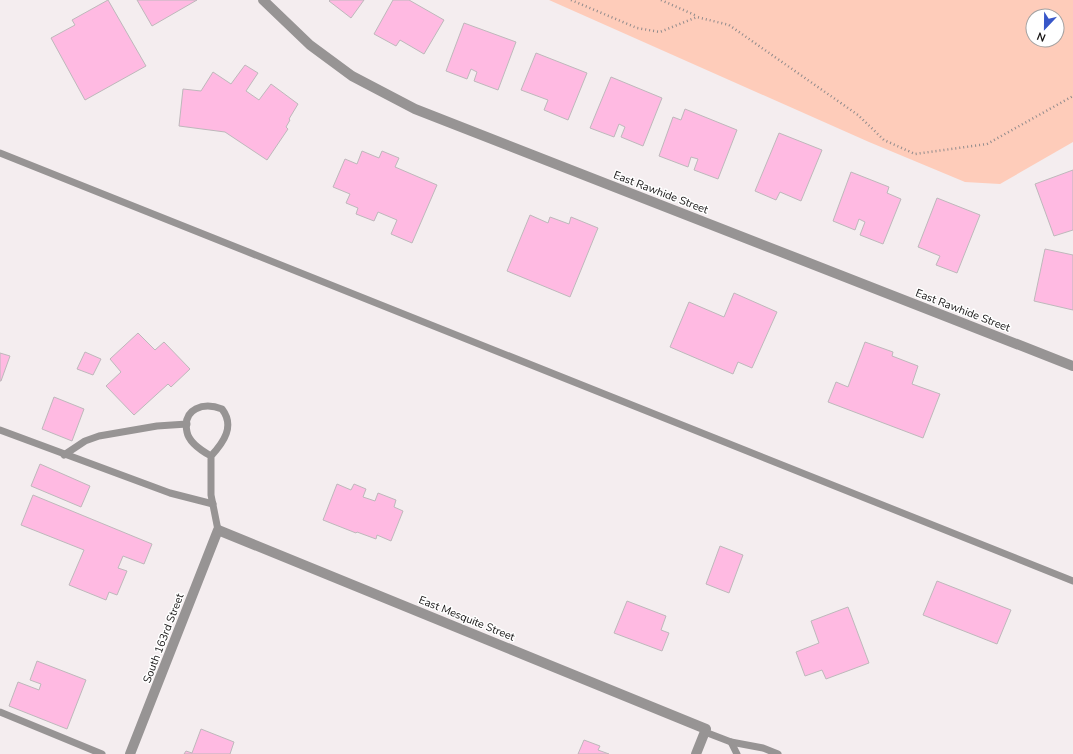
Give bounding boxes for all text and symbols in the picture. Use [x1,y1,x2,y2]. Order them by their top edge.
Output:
north arrow [1025,8,1065,48]
text: N [1035,28,1048,45]
street label: East Rawhide Street [611,167,710,218]
street label: East Rawhide Street [913,285,1012,336]
street label: South 163rd Street [139,591,188,685]
street label: East Mesquite Street [417,592,517,645]

